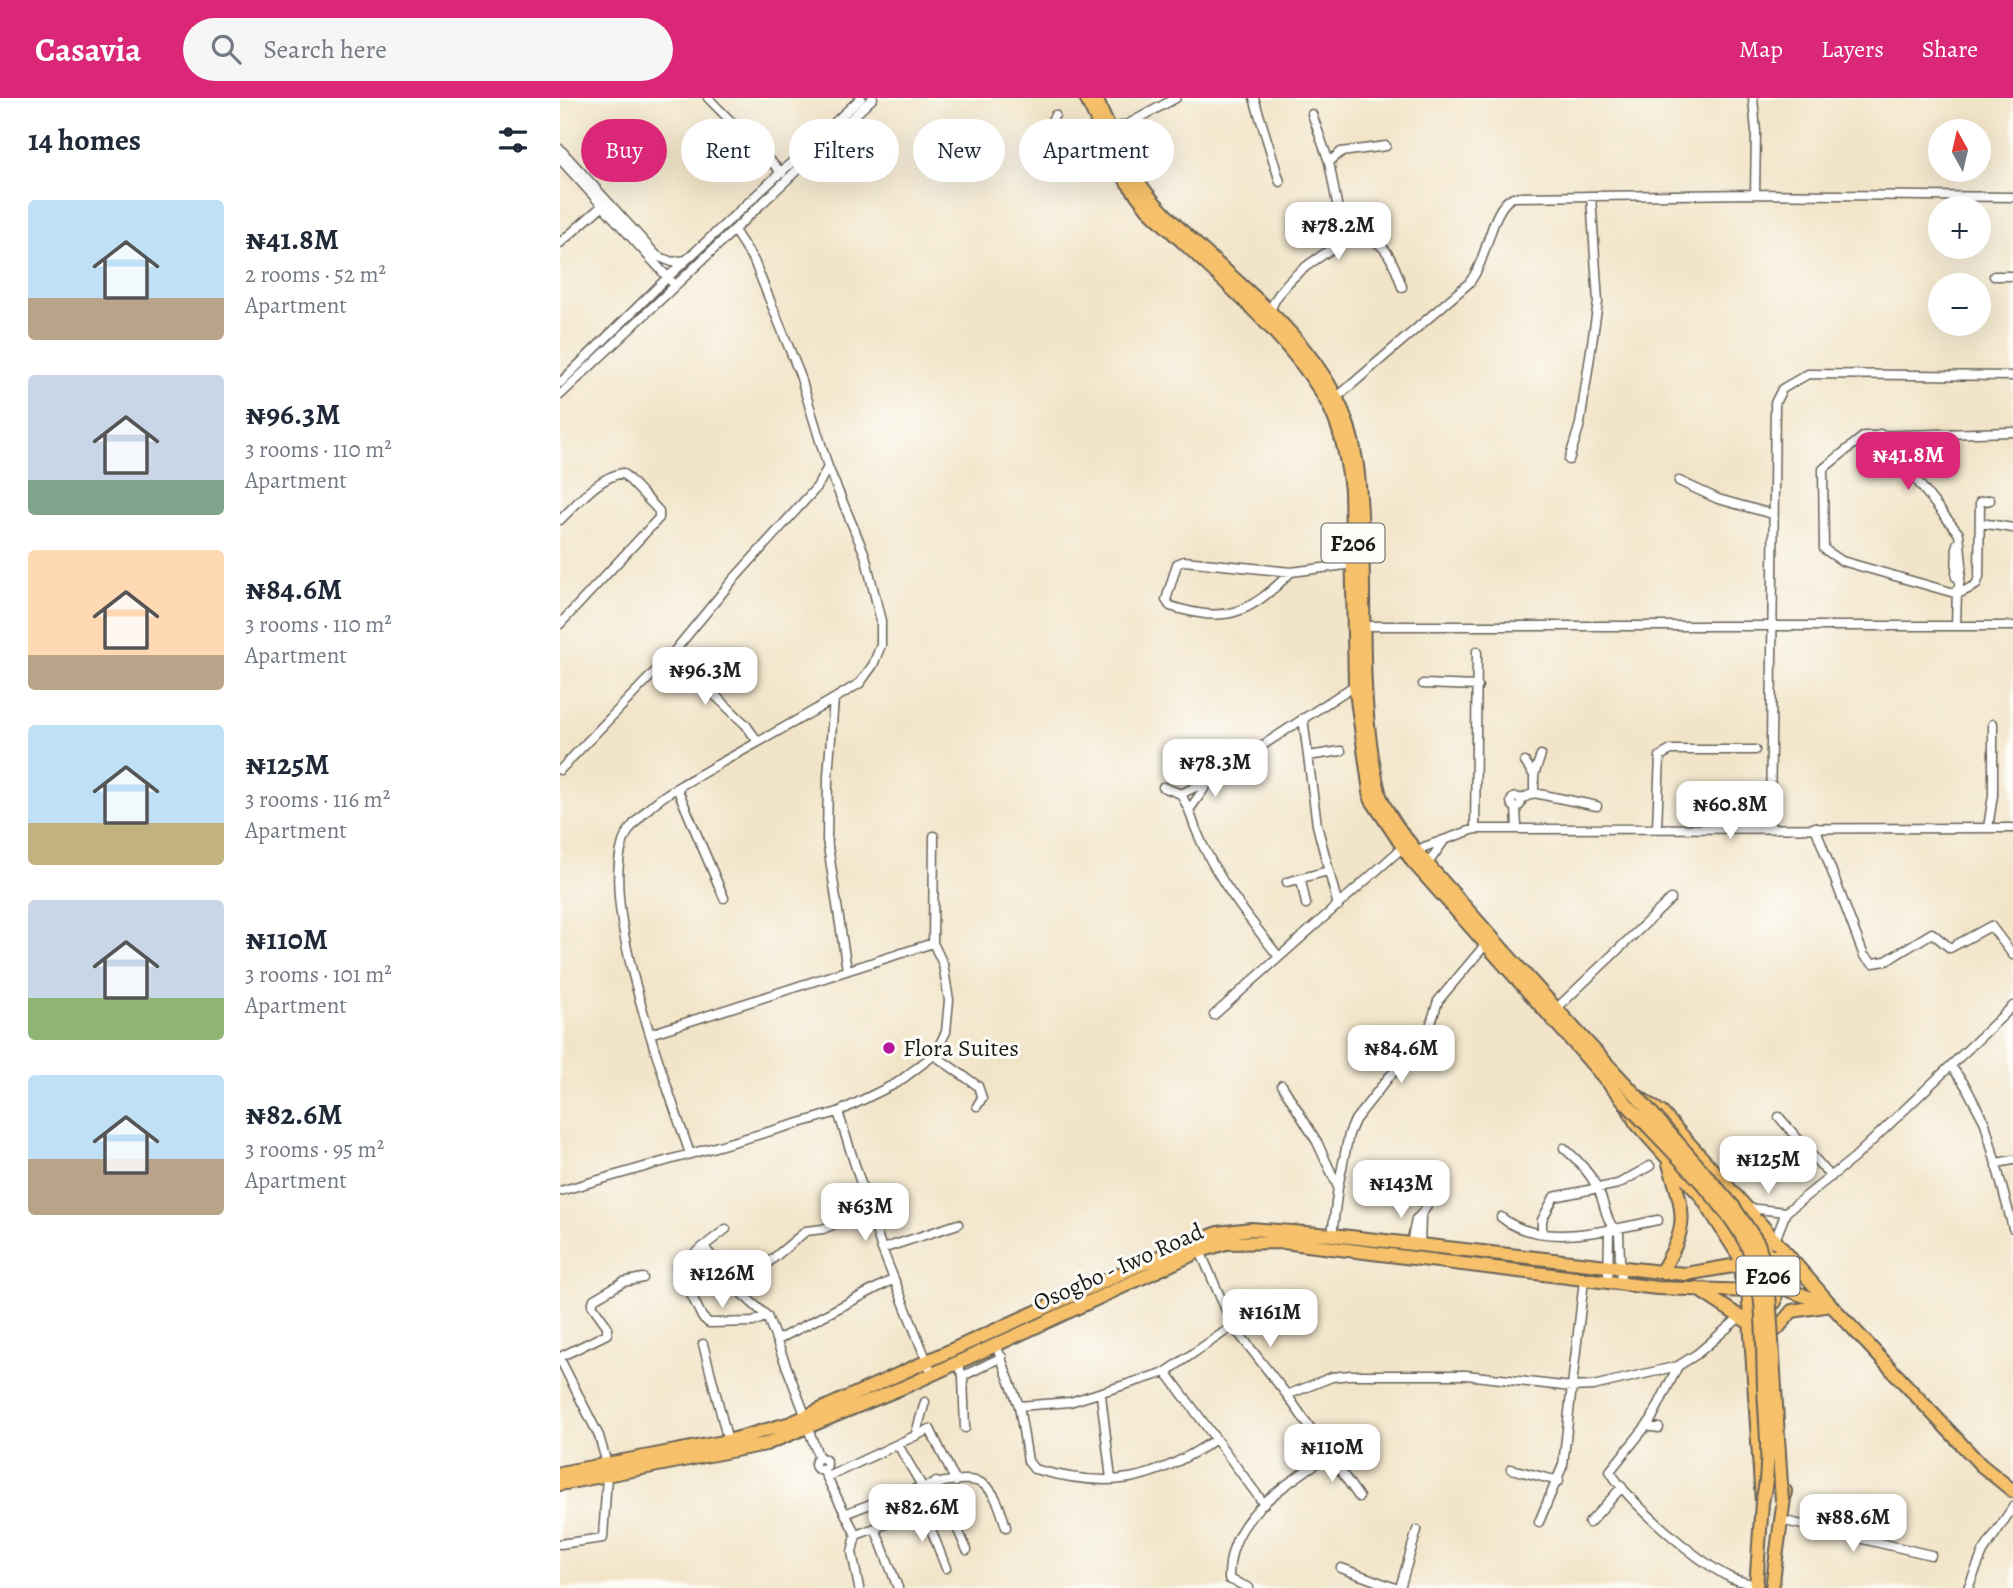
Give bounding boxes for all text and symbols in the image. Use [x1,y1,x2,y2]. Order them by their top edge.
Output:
search box [183,18,673,81]
text: Casavia [35,27,141,72]
icon: search [207,30,245,68]
text: Search here [263,32,387,67]
text: Map [1739,33,1783,65]
text: Layers [1821,33,1884,65]
text: Share [1922,33,1978,65]
chip: Buy [581,119,667,182]
chip: Rent [681,119,775,182]
chip: Filters [789,119,899,182]
chip: New [913,119,1005,182]
chip: Apartment [1019,119,1174,182]
north arrow [1928,119,1992,182]
map controls [1928,119,1991,336]
text: 14 homes [28,120,141,160]
icon: filters [494,121,532,159]
button: + [1928,196,1991,259]
pin: ₦78.2M [1281,202,1395,262]
text: ₦78.2M [1301,209,1375,240]
text: ₦41.8M [245,219,339,259]
icon: home [84,228,168,312]
text: 2 rooms · 52 m² [245,259,386,290]
button: − [1928,273,1991,336]
text: Apartment [245,290,347,321]
text: ₦96.3M [245,394,340,434]
icon: home [84,403,168,487]
pin: ₦41.8M [1851,432,1965,492]
text: 3 rooms · 110 m² [245,434,392,465]
text: ₦41.8M [1872,439,1944,470]
text: Apartment [245,465,347,496]
road number: F206 [1322,524,1384,562]
text: ₦84.6M [245,569,342,609]
icon: home [84,578,168,662]
text: 3 rooms · 110 m² [245,609,392,640]
text: Apartment [245,640,347,671]
pin: ₦96.3M [648,648,762,707]
text: ₦96.3M [668,654,742,685]
pin: ₦78.3M [1158,740,1272,799]
text: ₦125M [245,744,329,784]
text: ₦78.3M [1179,746,1251,777]
icon: home [84,753,168,837]
pin: ₦60.8M [1673,782,1787,841]
text: 3 rooms · 116 m² [245,784,390,815]
text: ₦60.8M [1692,788,1768,819]
text: Apartment [245,815,347,846]
text: ₦110M [245,919,328,959]
icon: home [84,928,168,1012]
text: 3 rooms · 101 m² [245,959,392,990]
text: Apartment [245,990,347,1021]
pin: ₦84.6M [1344,1026,1458,1085]
place label: Flora Suites [903,1032,1019,1064]
text: ₦84.6M [1364,1032,1438,1063]
marker: Flora Suites [881,1040,897,1056]
text: ₦82.6M [245,1094,343,1134]
icon: home [84,1103,168,1187]
text: 3 rooms · 95 m² [245,1134,384,1165]
pin: ₦125M [1719,1136,1817,1196]
text: ₦125M [1736,1143,1800,1174]
pin: ₦143M [1352,1160,1450,1220]
text: Apartment [245,1165,347,1196]
text: ₦143M [1369,1167,1433,1198]
pin: ₦63M [824,1184,906,1243]
text: ₦63M [837,1190,893,1221]
street label: Osogbo - Iwo Road [1028,1215,1208,1319]
pin: ₦126M [673,1250,771,1310]
road number: F206 [1736,1256,1800,1296]
text: ₦126M [689,1257,755,1288]
pin: ₦161M [1221,1290,1319,1349]
text: ₦161M [1239,1296,1301,1327]
pin: ₦110M [1283,1424,1381,1484]
text: ₦110M [1300,1431,1364,1462]
pin: ₦82.6M [865,1484,979,1544]
text: ₦82.6M [885,1491,959,1522]
pin: ₦88.6M [1796,1494,1910,1554]
text: ₦88.6M [1816,1501,1890,1532]

